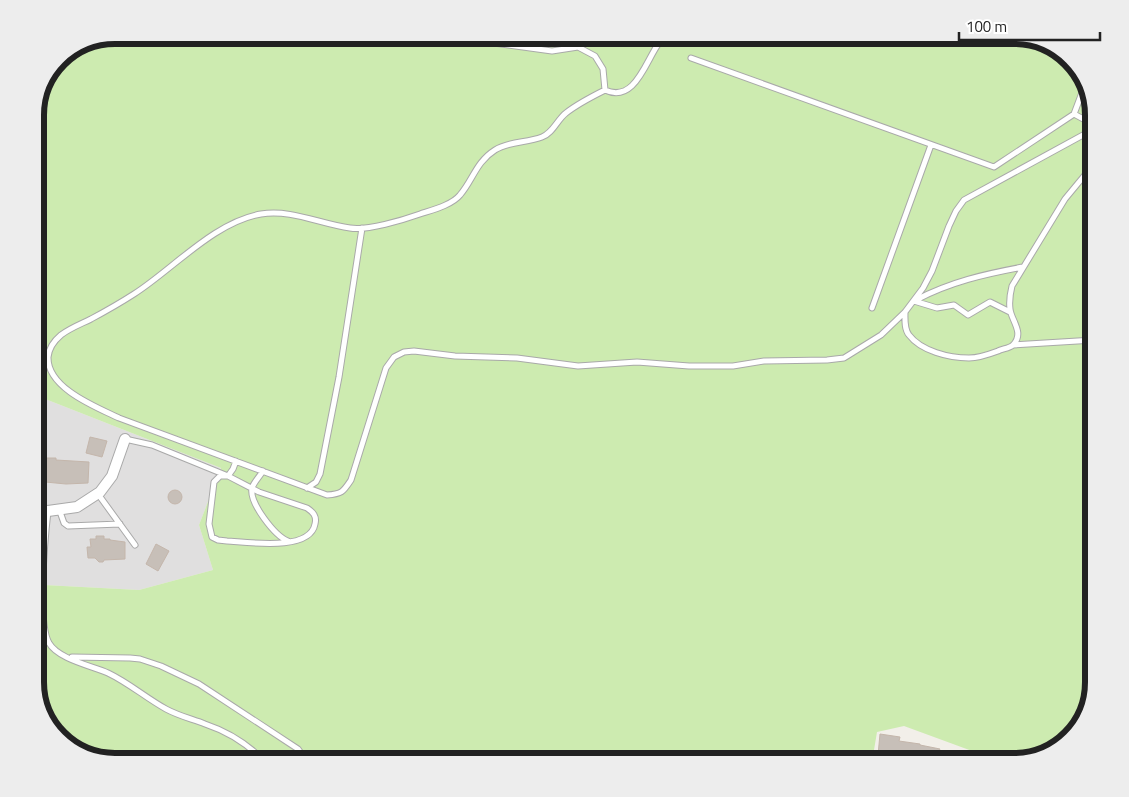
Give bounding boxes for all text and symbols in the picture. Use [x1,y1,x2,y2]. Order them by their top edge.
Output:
scale bar [959,10,1100,42]
text: 100 m [966,15,1007,38]

